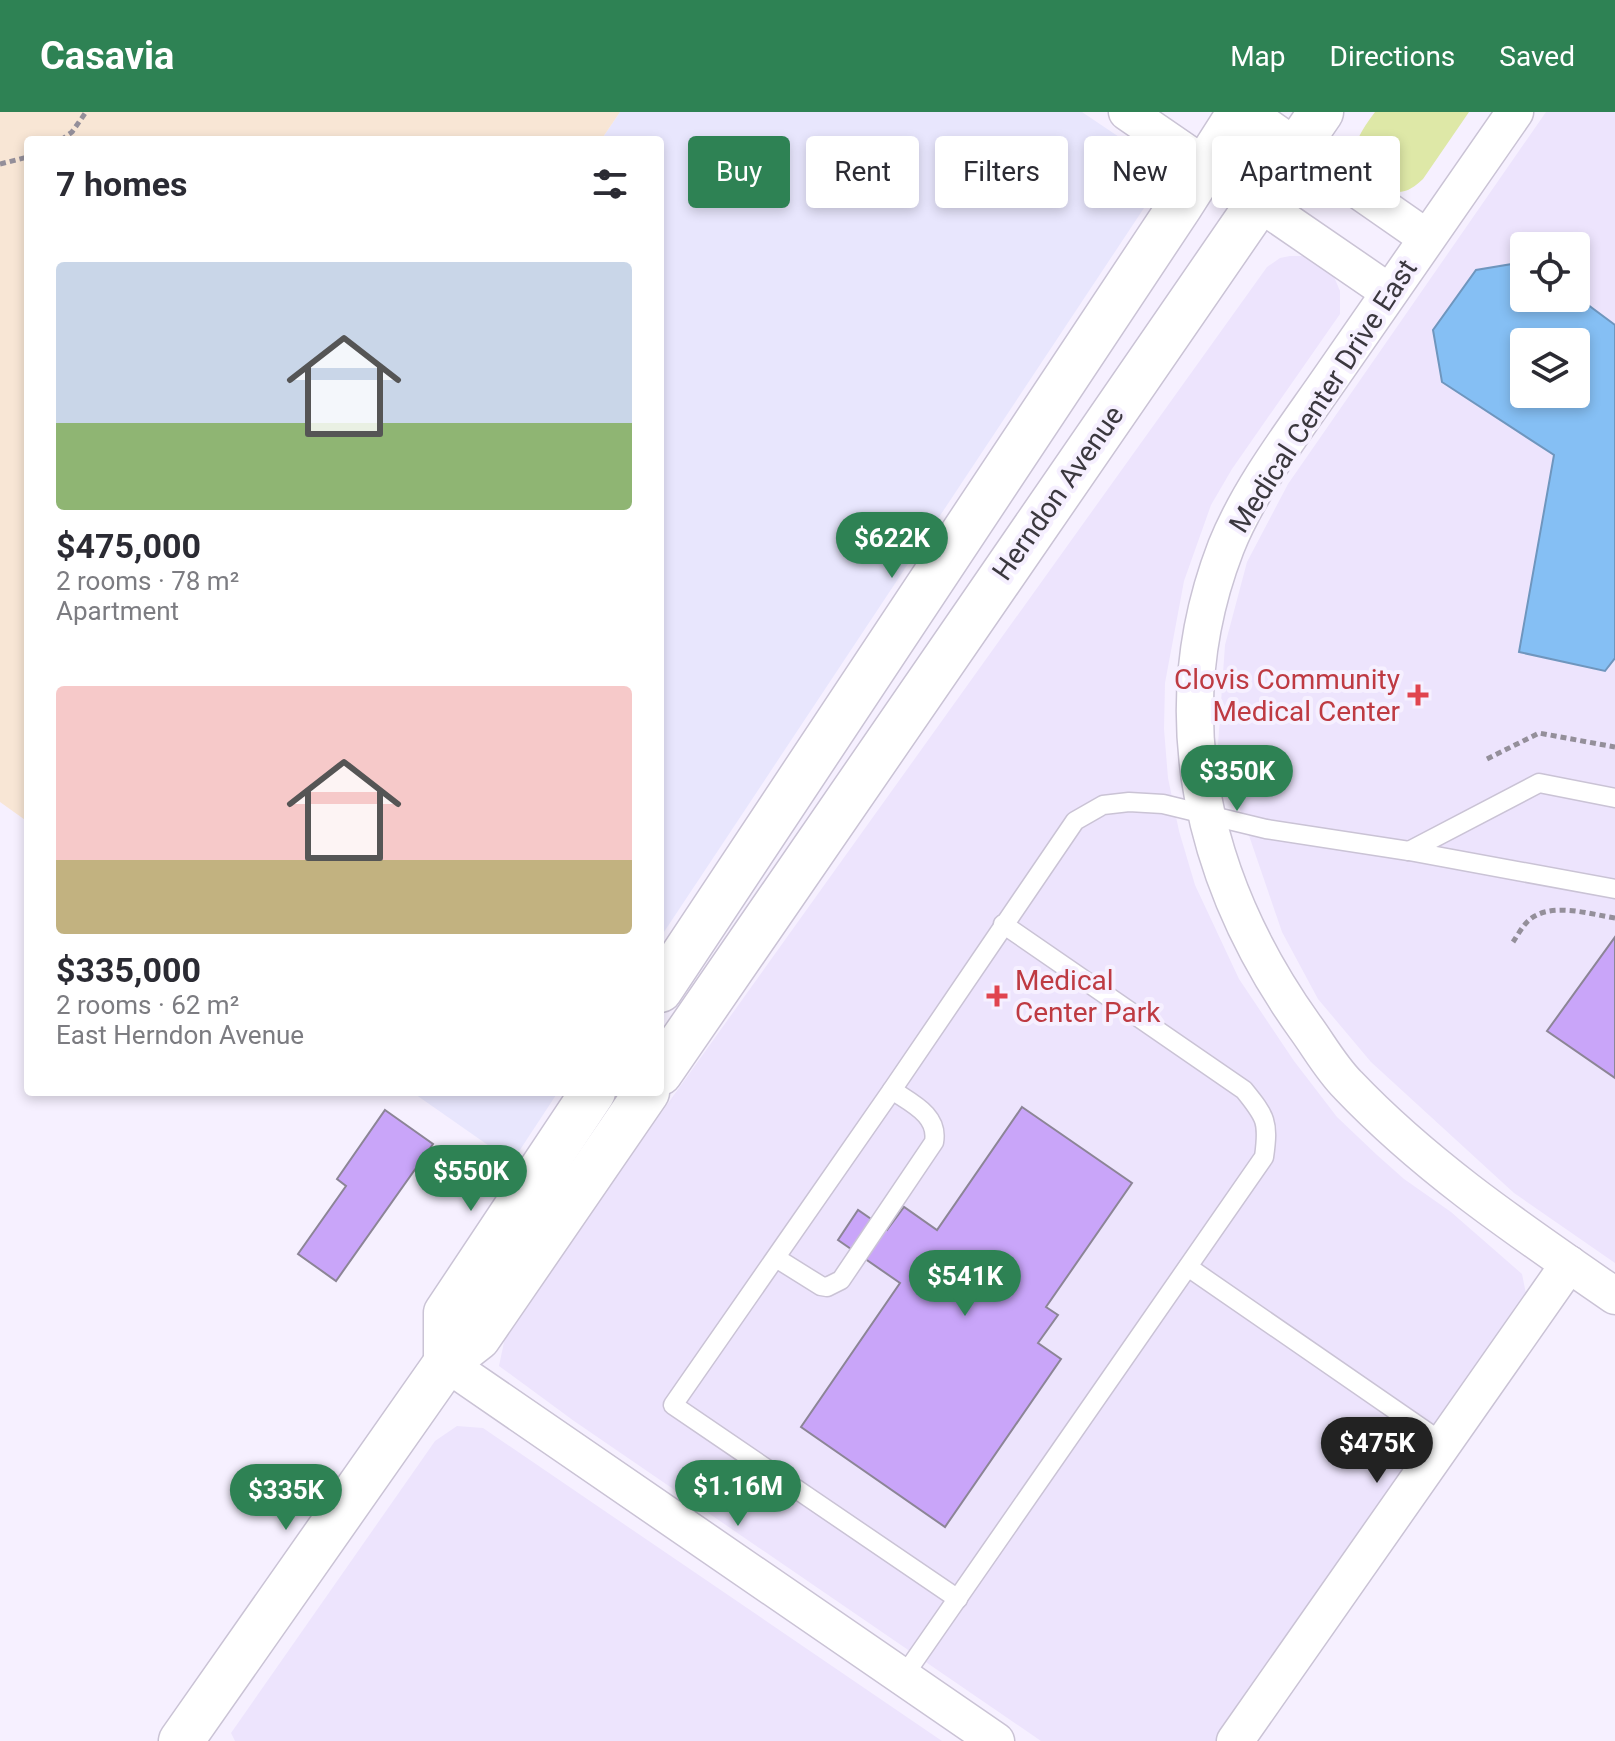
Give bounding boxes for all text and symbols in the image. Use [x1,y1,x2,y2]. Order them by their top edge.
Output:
text: Casavia [40,34,174,78]
text: Map [1230,40,1286,73]
text: Directions [1330,40,1455,73]
text: Saved [1499,40,1575,73]
chip: Buy [688,136,790,208]
chip: Rent [806,136,919,208]
chip: Filters [935,136,1068,208]
chip: New [1084,136,1196,208]
chip: Apartment [1212,136,1400,208]
icon: filters [588,162,632,206]
text: 7 homes [56,164,187,204]
map controls [1510,232,1590,408]
button: locate [1510,232,1590,312]
street label: Medical Center Drive East [1222,253,1424,539]
icon: home [272,314,416,458]
button: layers [1510,328,1590,408]
street label: Herndon Avenue [986,399,1130,587]
pin: $622K [836,512,948,580]
text: $622K [854,523,930,553]
text: $475,000 [56,526,201,566]
text: 2 rooms · 78 m² [56,566,239,596]
text: Apartment [56,596,179,626]
place label: Clovis Community Medical Center [1174,663,1400,728]
marker: Clovis Community Medical Center [1407,684,1429,706]
icon: home [272,738,416,882]
pin: $350K [1181,745,1293,813]
text: $350K [1199,756,1275,786]
text: $335,000 [56,950,201,990]
place label: Medical Center Park [1015,964,1161,1029]
marker: Medical Center Park [986,985,1008,1007]
text: 2 rooms · 62 m² [56,990,239,1020]
text: East Herndon Avenue [56,1020,304,1050]
pin: $550K [415,1145,527,1213]
text: $550K [433,1156,509,1186]
pin: $541K [909,1250,1021,1318]
text: $541K [927,1261,1003,1291]
pin: $475K [1321,1417,1433,1485]
text: $475K [1339,1428,1415,1458]
pin: $1.16M [673,1460,803,1528]
pin: $335K [230,1464,342,1532]
text: $1.16M [693,1471,783,1501]
text: $335K [248,1475,324,1505]

